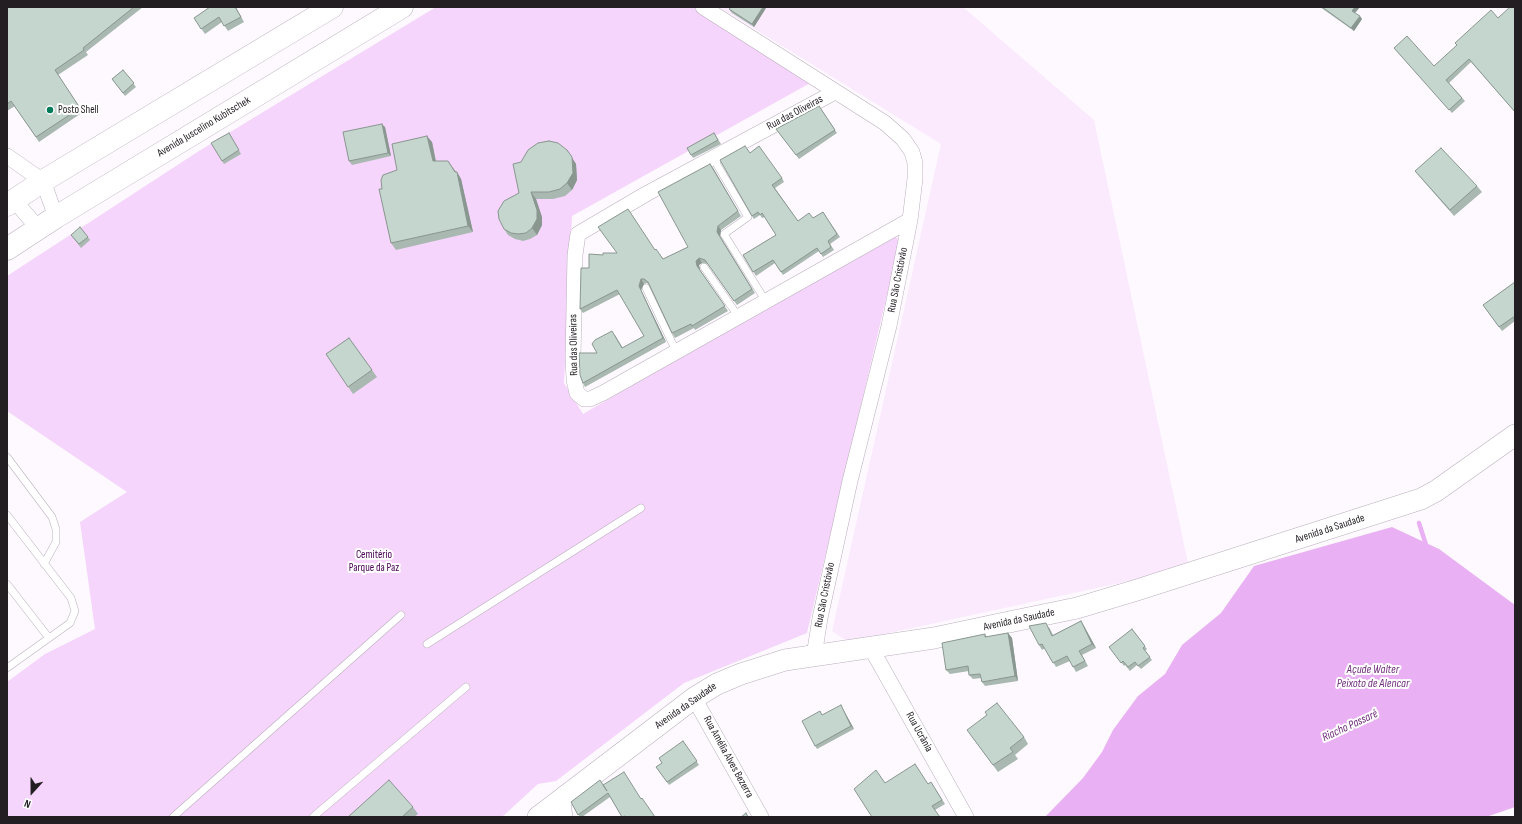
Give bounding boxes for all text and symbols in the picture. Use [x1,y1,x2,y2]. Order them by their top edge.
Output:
street label: Rua das Oliveiras [765,93,825,133]
street label: Avenida Juscelino Kubitschek [155,94,253,160]
place label: Posto Shell [58,103,99,117]
marker: Posto Shell [45,105,55,115]
street label: Rua São Cristóvão [885,246,911,314]
street label: Rua das Oliveiras [567,314,581,376]
street label: Avenida da Saudade [1294,512,1366,546]
park label: Cemitério Parque da Paz [349,548,399,574]
street label: Rua São Cristóvão [812,561,838,629]
street label: Avenida da Saudade [982,606,1056,634]
water label: Açude Walter Peixoto de Alencar [1337,663,1409,691]
street label: Avenida da Saudade [653,680,719,732]
water label: Riacho Passaré [1320,707,1380,745]
street label: Rua Ucrânia [903,710,935,754]
street label: Rua Amélia Alves Bezerra [700,714,756,800]
north arrow [12,772,52,812]
text: N [22,797,33,811]

